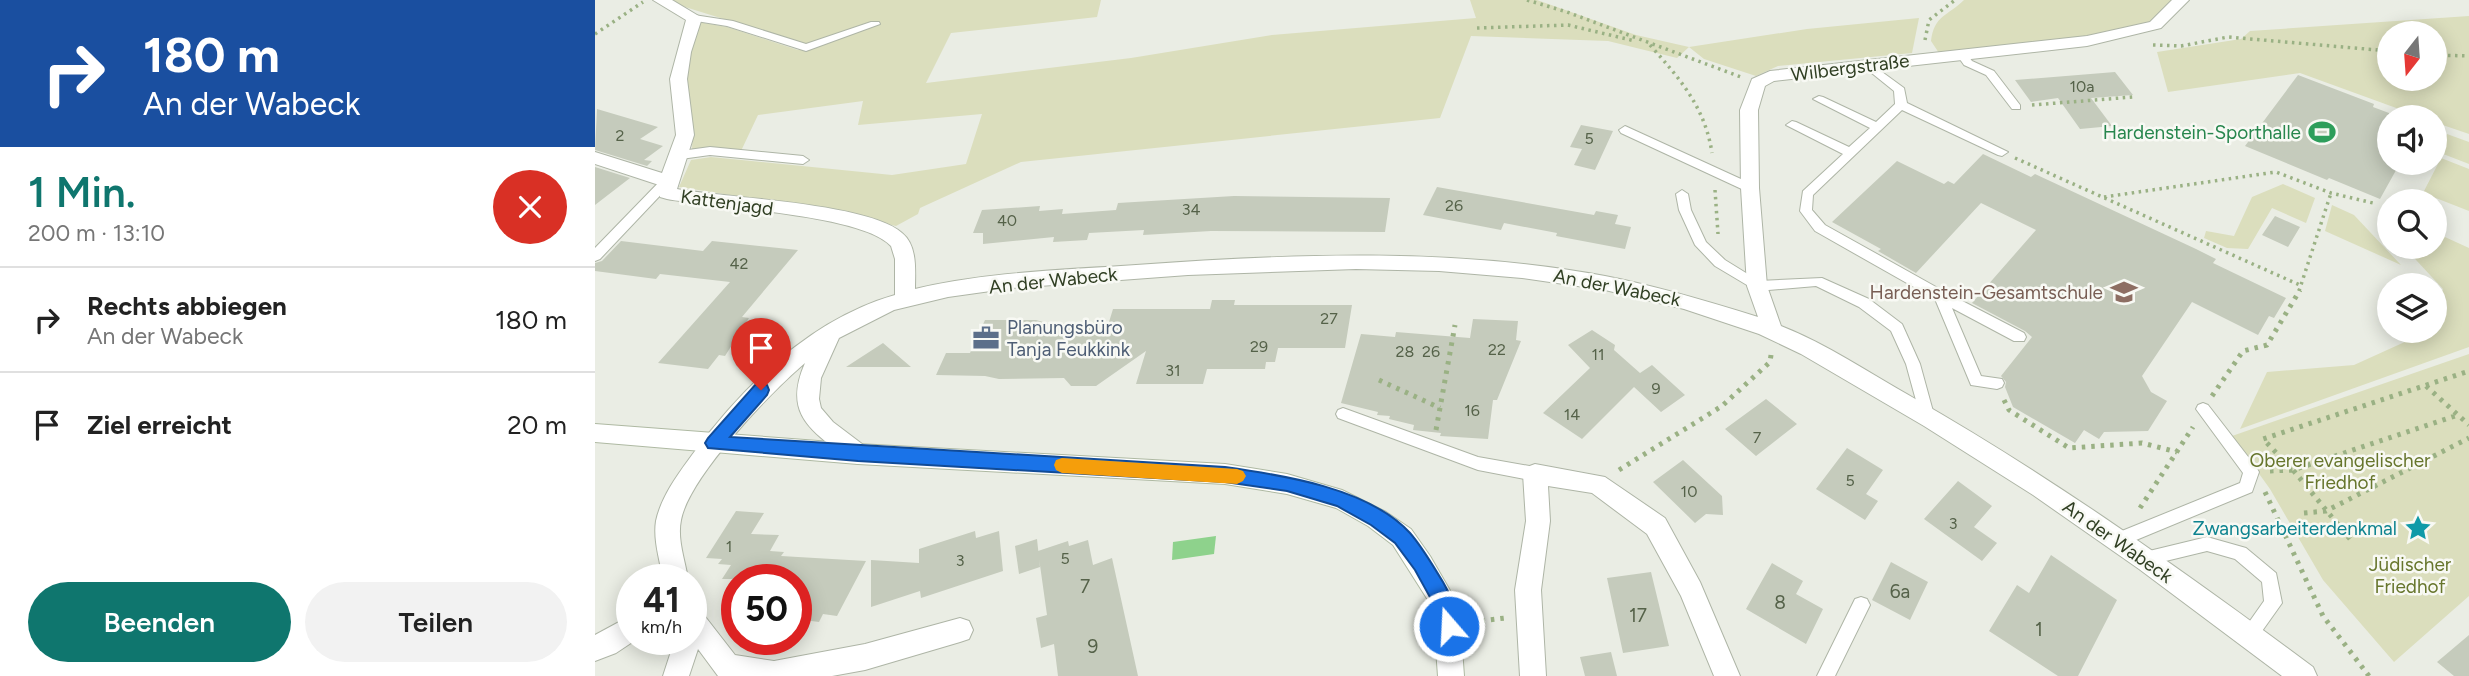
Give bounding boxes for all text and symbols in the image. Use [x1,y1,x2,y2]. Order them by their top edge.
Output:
north arrow [2377,21,2447,91]
map controls [2377,21,2447,343]
text: 180 m [143,25,280,84]
icon: right [28,28,119,119]
street label: Wilbergstraße [1790,49,1911,86]
house number: 10a [2069,77,2095,96]
text: An der Wabeck [143,85,360,123]
button: sound [2377,105,2447,175]
sports icon: Hardenstein-Sporthalle [2307,117,2337,147]
place label: Hardenstein-Sporthalle [2103,121,2301,144]
house number: 2 [616,126,624,145]
house number: 5 [1584,129,1594,148]
text: 1 Min. [28,167,135,218]
button: close [493,170,567,244]
street label: Kattenjagd [679,185,775,220]
button: search [2377,189,2447,259]
house number: 26 [1445,196,1463,215]
house number: 34 [1182,200,1200,219]
house number: 40 [997,211,1017,230]
text: 200 m · 13:10 [28,219,165,247]
house number: 42 [730,254,748,273]
street label: An der Wabeck [988,262,1119,299]
street label: An der Wabeck [1551,264,1683,311]
button: layers [2377,273,2447,343]
school or university icon: Hardenstein-Gesamtschule [2109,277,2139,307]
place label: Hardenstein-Gesamtschule [1870,281,2103,304]
text: Rechts abbiegen [87,290,287,322]
icon: right [28,301,66,339]
text: 180 m [495,304,567,336]
house number: 27 [1320,309,1338,328]
place label: Planungsbüro Tanja Feukkink [1007,316,1131,361]
pin [731,318,791,390]
text: An der Wabeck [87,322,243,350]
office icon: Planungsbüro Tanja Feukkink [971,323,1001,353]
icon: arrive [742,329,780,367]
house number: 29 [1250,337,1268,356]
house number: 22 [1488,340,1506,359]
house number: 28 [1396,342,1414,361]
house number: 26 [1422,342,1440,361]
house number: 11 [1591,345,1605,364]
house number: 31 [1165,361,1181,380]
house number: 9 [1651,379,1661,398]
house number: 16 [1464,401,1480,420]
house number: 14 [1564,405,1580,424]
icon: arrive [28,406,66,444]
text: Ziel erreicht [87,409,232,441]
text: 20 m [507,409,567,441]
house number: 7 [1753,428,1762,447]
park label: Oberer evangelischer Friedhof [2250,449,2431,494]
house number: 5 [1845,471,1855,490]
house number: 10 [1681,482,1697,501]
street label: An der Wabeck [2058,495,2178,588]
place icon: Zwangsarbeiterdenkmal [2403,513,2433,543]
house number: 3 [1949,514,1957,533]
place label: Zwangsarbeiterdenkmal [2193,517,2397,540]
house number: 1 [726,537,732,556]
house number: 5 [1060,549,1070,568]
house number: 3 [956,551,964,570]
park label: Jüdischer Friedhof [2369,553,2452,598]
speed limit sign: 50 [721,564,812,655]
house number: 7 [1080,575,1090,598]
text: 41 [643,579,680,621]
house number: 6a [1890,580,1910,603]
button: Beenden [28,582,291,662]
button: Teilen [305,582,567,662]
position arrow [1412,589,1486,663]
house number: 8 [1774,591,1786,614]
house number: 17 [1629,604,1647,627]
text: km/h [641,616,682,638]
house number: 1 [2035,618,2043,641]
house number: 9 [1088,635,1098,658]

